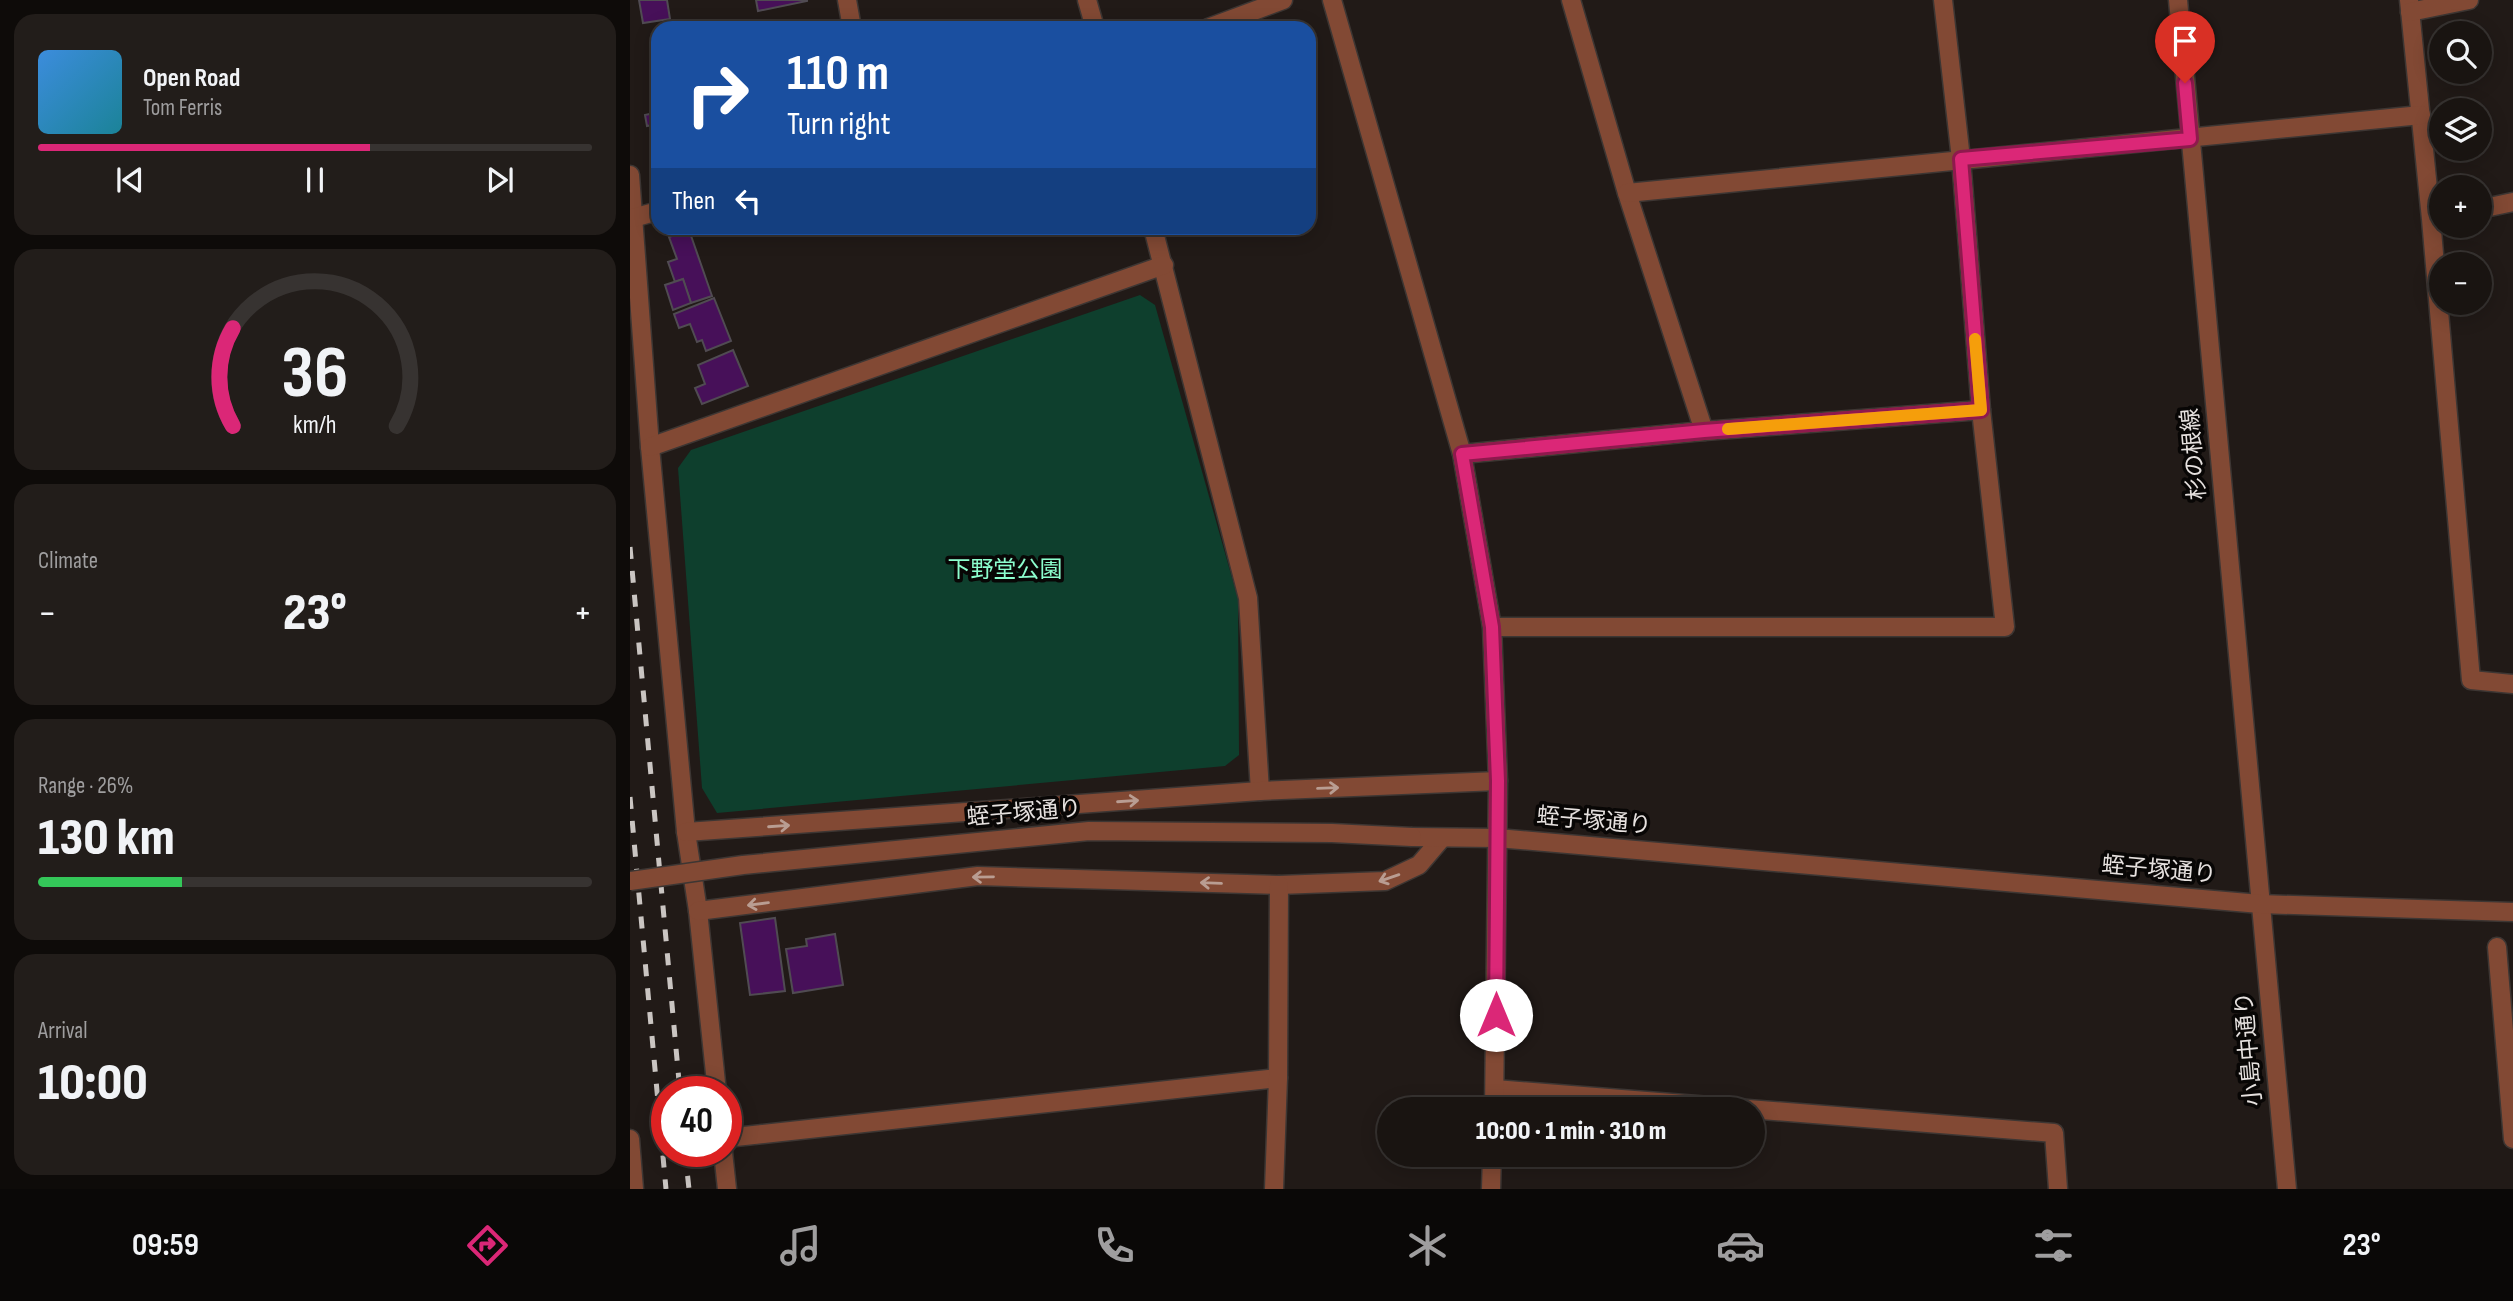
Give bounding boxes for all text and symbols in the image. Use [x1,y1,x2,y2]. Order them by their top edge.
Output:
pin [2155,11,2215,83]
map controls [2429,21,2492,315]
button: search [2429,21,2492,84]
icon: arrive [2166,22,2204,60]
text: 110 m [787,45,889,104]
icon: right [672,49,763,140]
text: Open Road [143,63,240,94]
text: Tom Ferris [143,94,222,122]
button: layers [2429,98,2492,161]
text: Turn right [787,105,891,144]
icon: previous [111,161,149,199]
icon: pause [296,161,334,199]
icon: next [481,161,519,199]
button: + [2429,175,2492,238]
icon: left [729,182,767,220]
text: Then [672,186,715,217]
button: − [2429,252,2492,315]
text: 36 [282,330,348,418]
street label: 杉の根線 [2176,407,2212,501]
text: km/h [293,409,337,440]
text: Climate [38,547,98,575]
park label: 下野堂公園 [948,556,1063,584]
text: 23° [283,582,347,645]
text: − [38,591,57,636]
text: + [573,591,592,636]
text: Range · 26% [38,772,133,800]
one-way arrow [1316,782,1339,795]
street label: 蛭子塚通り [965,794,1083,832]
one-way arrow [1116,794,1139,807]
street label: 蛭子塚通り [1535,802,1653,840]
text: 130 km [38,807,175,870]
one-way arrow [767,819,790,832]
street label: 蛭子塚通り [2100,851,2218,889]
one-way arrow [972,870,995,884]
one-way arrow [1379,872,1401,885]
one-way arrow [1200,876,1223,890]
one-way arrow [747,897,769,910]
position arrow [1459,978,1533,1052]
street label: 小島中通り [2230,990,2268,1108]
text: Arrival [38,1017,87,1045]
text: 10:00 [38,1052,148,1115]
speed limit sign: 40 [651,1076,742,1167]
text: 10:00 · 1 min · 310 m [1476,1116,1666,1147]
icon: directions [463,1221,512,1270]
icon: music [776,1221,825,1270]
icon: phone [1090,1221,1139,1270]
icon: climate [1403,1221,1452,1270]
icon: car [1716,1221,1765,1270]
icon: filters [2029,1221,2078,1270]
text: 09:59 [132,1226,199,1265]
text: 23° [2342,1226,2381,1265]

